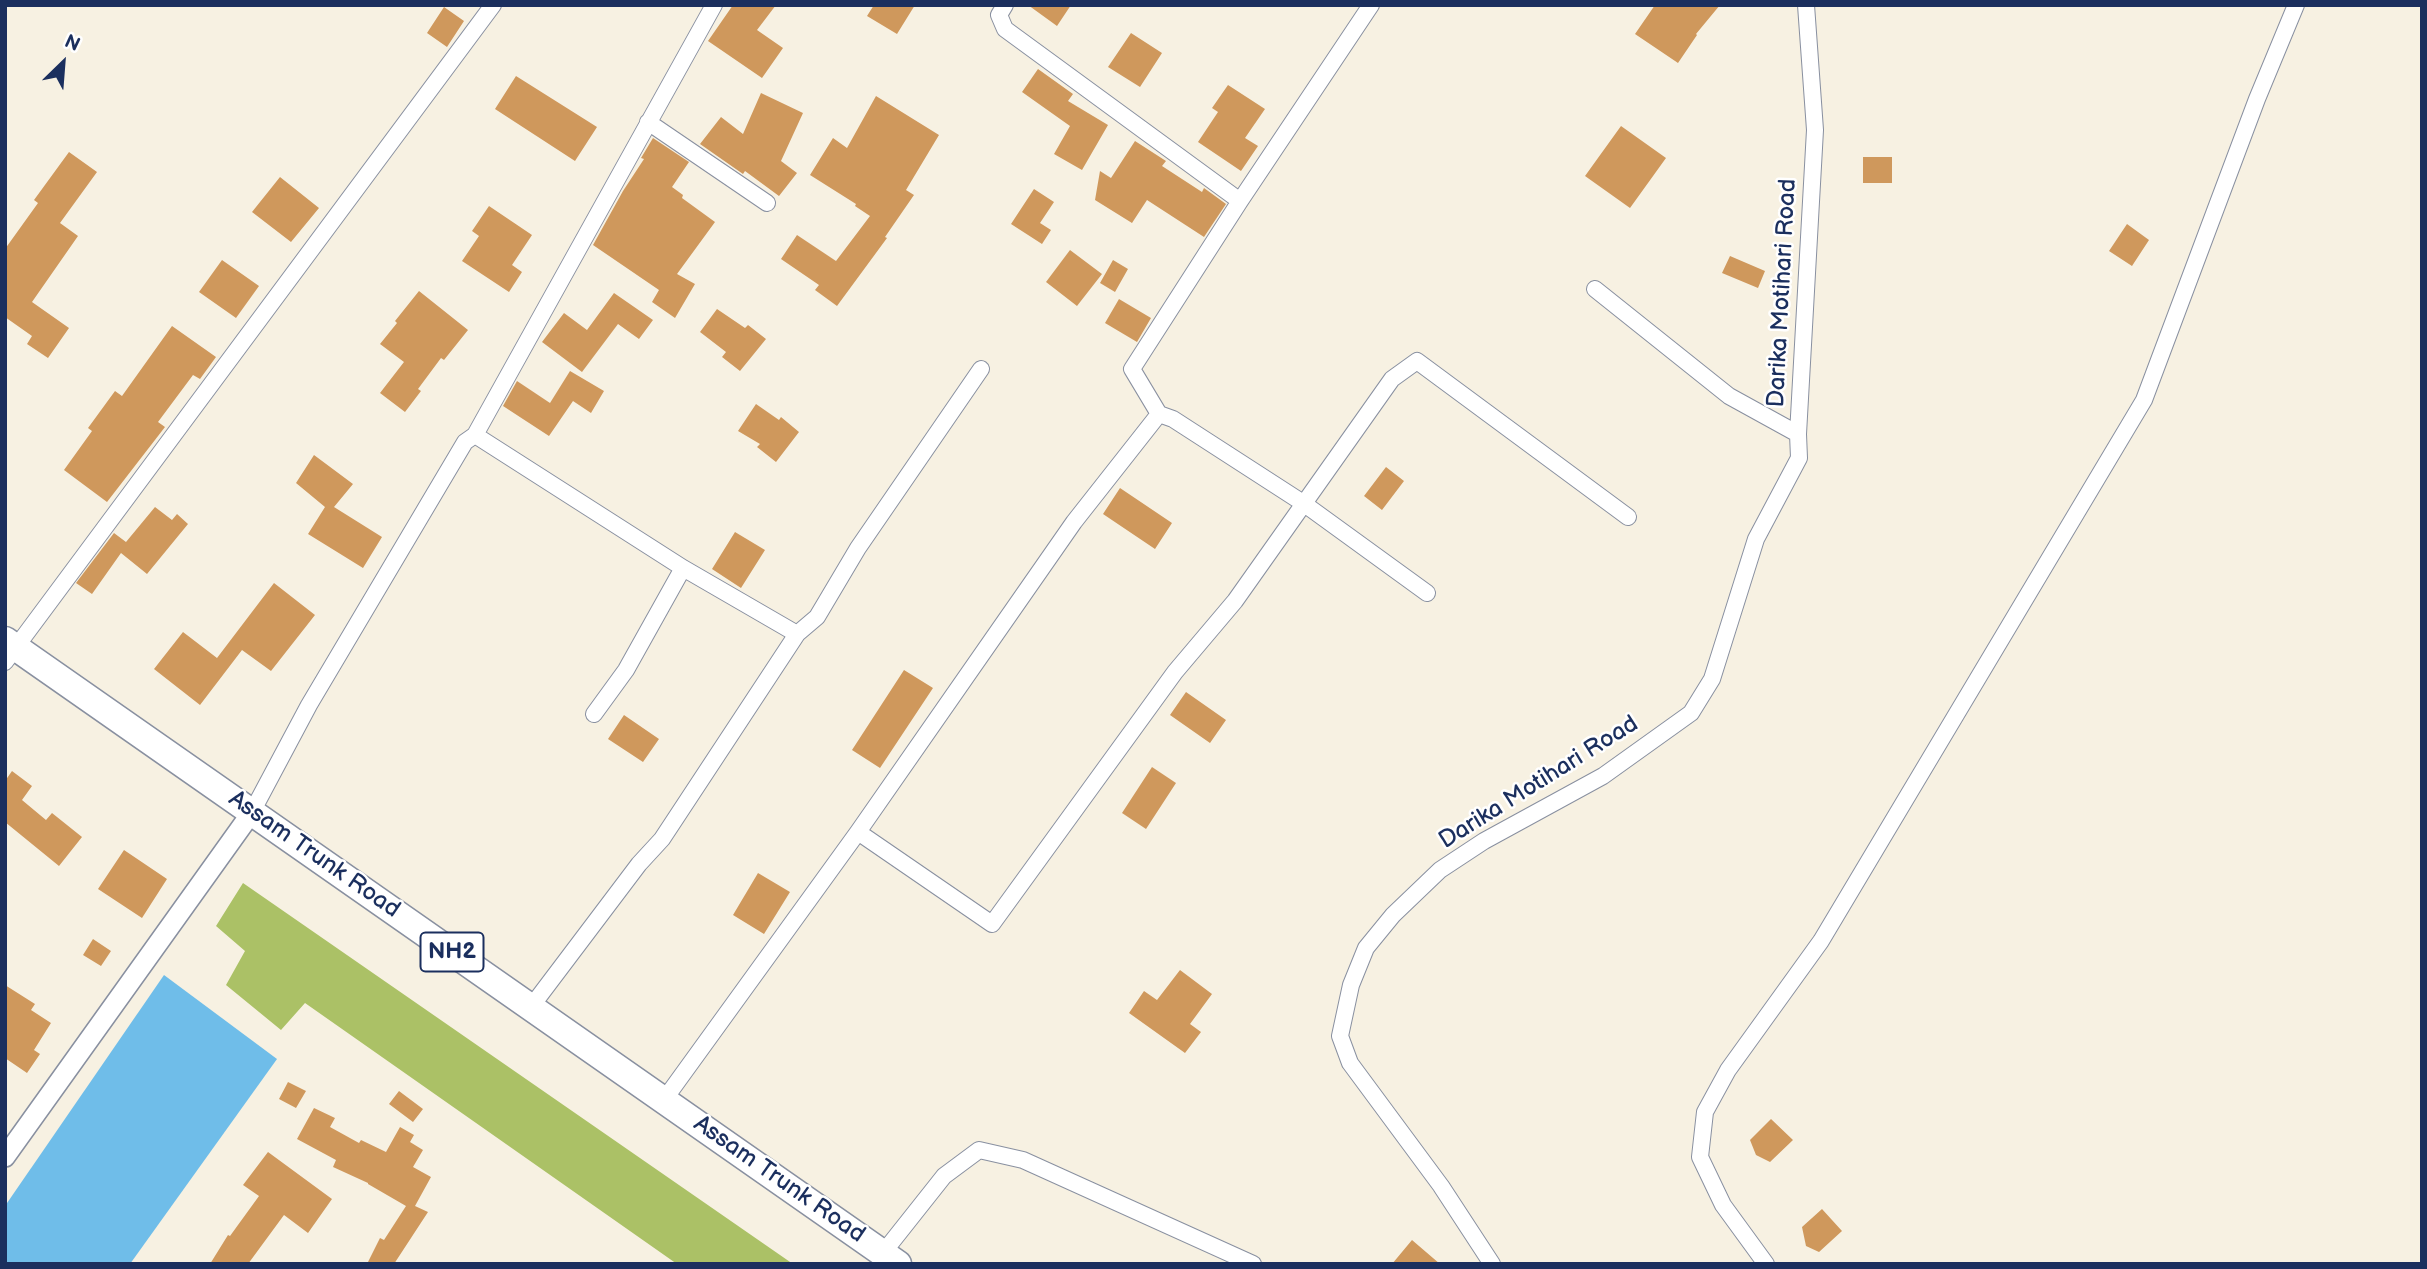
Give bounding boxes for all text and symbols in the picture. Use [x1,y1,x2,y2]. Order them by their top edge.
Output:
north arrow [28,28,98,98]
text: N [61,30,83,57]
street label: Darika Motihari Road [1763,178,1803,408]
street label: Darika Motihari Road [1434,710,1644,856]
street label: Assam Trunk Road [223,785,405,925]
road number: NH2 [420,932,484,972]
street label: Assam Trunk Road [688,1110,870,1250]

